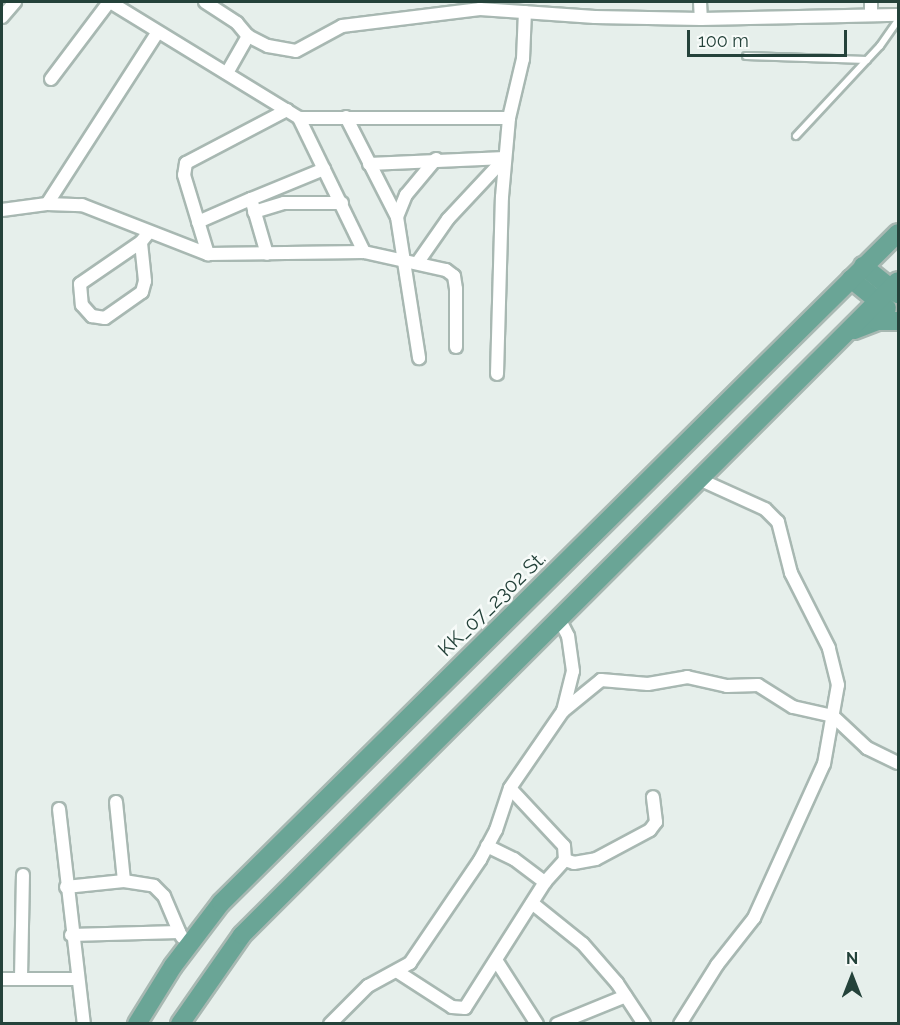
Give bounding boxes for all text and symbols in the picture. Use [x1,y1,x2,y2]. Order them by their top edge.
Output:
scale bar [690,18,850,56]
text: 100 m [698,30,749,51]
street label: KK_07_2302 St. [433,547,551,661]
north arrow [822,947,882,1007]
text: N [846,949,858,968]

